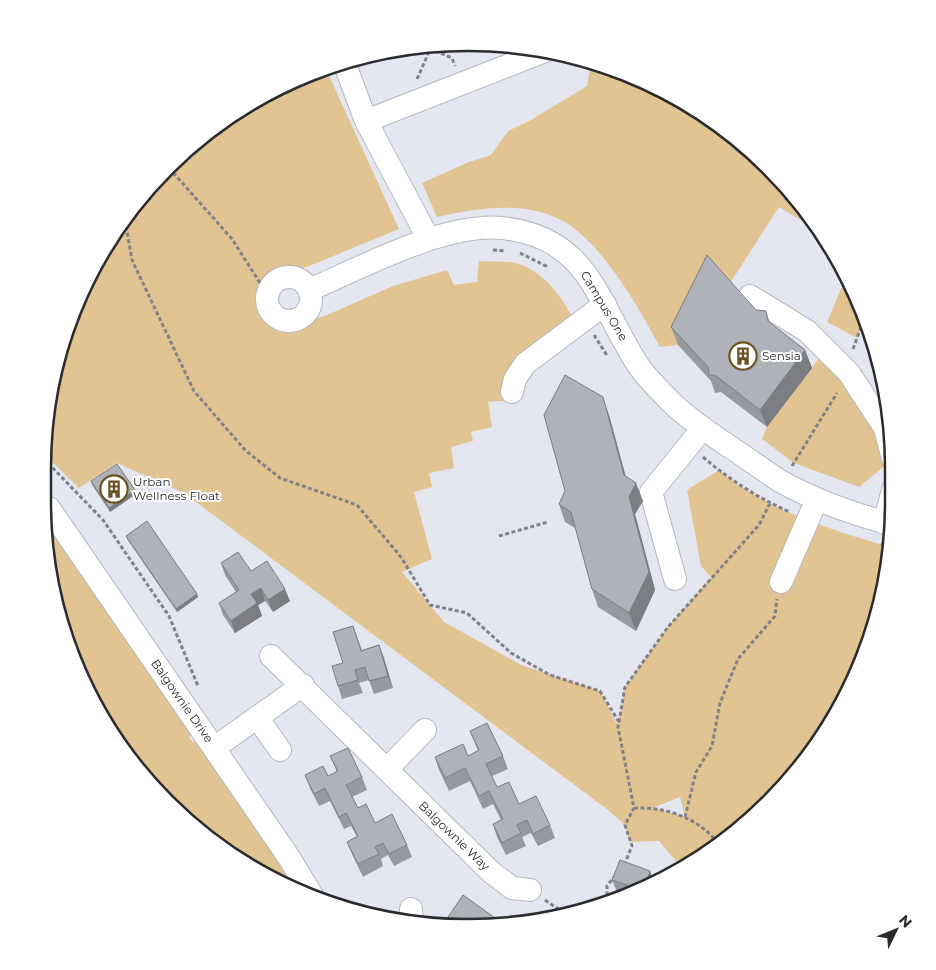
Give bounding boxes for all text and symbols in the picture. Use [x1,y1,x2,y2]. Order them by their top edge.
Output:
street label: Campus One [578,268,631,343]
building icon: Sensia [728,341,758,371]
place label: Sensia [762,348,801,363]
building icon: Urban Wellness Float [99,474,129,504]
place label: Urban Wellness Float [133,474,220,503]
street label: Balgownie Drive [148,656,217,745]
street label: Balgownie Way [416,798,493,874]
north arrow [871,905,921,955]
text: N [895,911,916,931]

